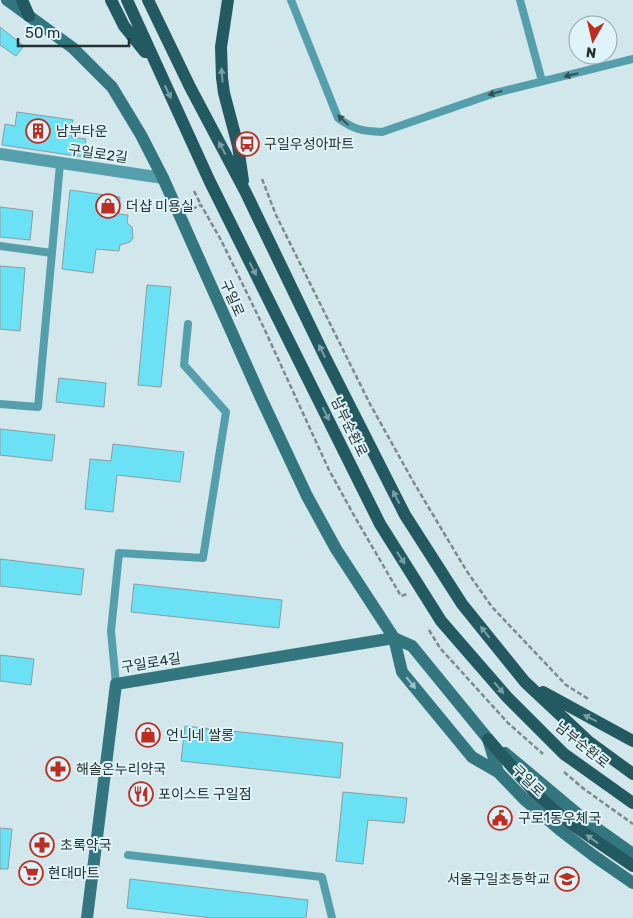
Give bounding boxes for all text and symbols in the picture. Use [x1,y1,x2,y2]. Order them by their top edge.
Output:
scale bar [18,15,129,47]
north arrow [568,15,618,65]
text: 50 m [25,24,60,42]
text: N [585,43,597,61]
one-way arrow [218,67,226,83]
one-way arrow [563,71,578,79]
one-way arrow [165,85,173,99]
one-way arrow [488,89,503,97]
one-way arrow [337,114,349,126]
building icon: 남부타운 [25,118,51,144]
place label: 남부타운 [56,123,108,140]
bus stop icon: 구일우성아파트 [234,131,260,157]
place label: 구일우성아파트 [264,136,354,153]
street label: 구일로2길 [67,141,129,167]
one-way arrow [218,141,226,155]
shop icon: 더샵 미용실 [95,193,121,219]
place label: 더샵 미용실 [126,198,194,215]
one-way arrow [250,262,258,276]
street label: 구일로 [216,277,248,319]
one-way arrow [318,344,327,359]
street label: 남부순환로 [327,394,371,460]
one-way arrow [323,407,331,421]
one-way arrow [392,489,400,504]
one-way arrow [397,551,406,565]
one-way arrow [479,626,490,639]
street label: 구일로4길 [120,650,182,676]
one-way arrow [406,676,417,689]
one-way arrow [493,681,504,694]
one-way arrow [583,714,597,722]
street label: 남부순환로 [552,718,612,772]
shop icon: 언니네 쌀롱 [135,722,161,748]
place label: 언니네 쌀롱 [166,727,234,744]
pharmacy icon: 해솔온누리약국 [45,756,71,782]
place label: 해솔온누리약국 [76,761,166,778]
street label: 구일로 [508,761,548,801]
restaurant icon: 포이스트 구일점 [128,781,154,807]
place label: 포이스트 구일점 [158,786,252,803]
public building icon: 구로1동우체국 [487,805,513,831]
place label: 구로1동우체국 [518,810,601,827]
pharmacy icon: 초록약국 [29,832,55,858]
one-way arrow [586,834,599,844]
place label: 초록약국 [60,837,112,854]
supermarket icon: 현대마트 [18,860,44,886]
place label: 현대마트 [48,865,100,882]
school or university icon: 서울구일초등학교 [554,866,580,892]
place label: 서울구일초등학교 [447,871,550,888]

